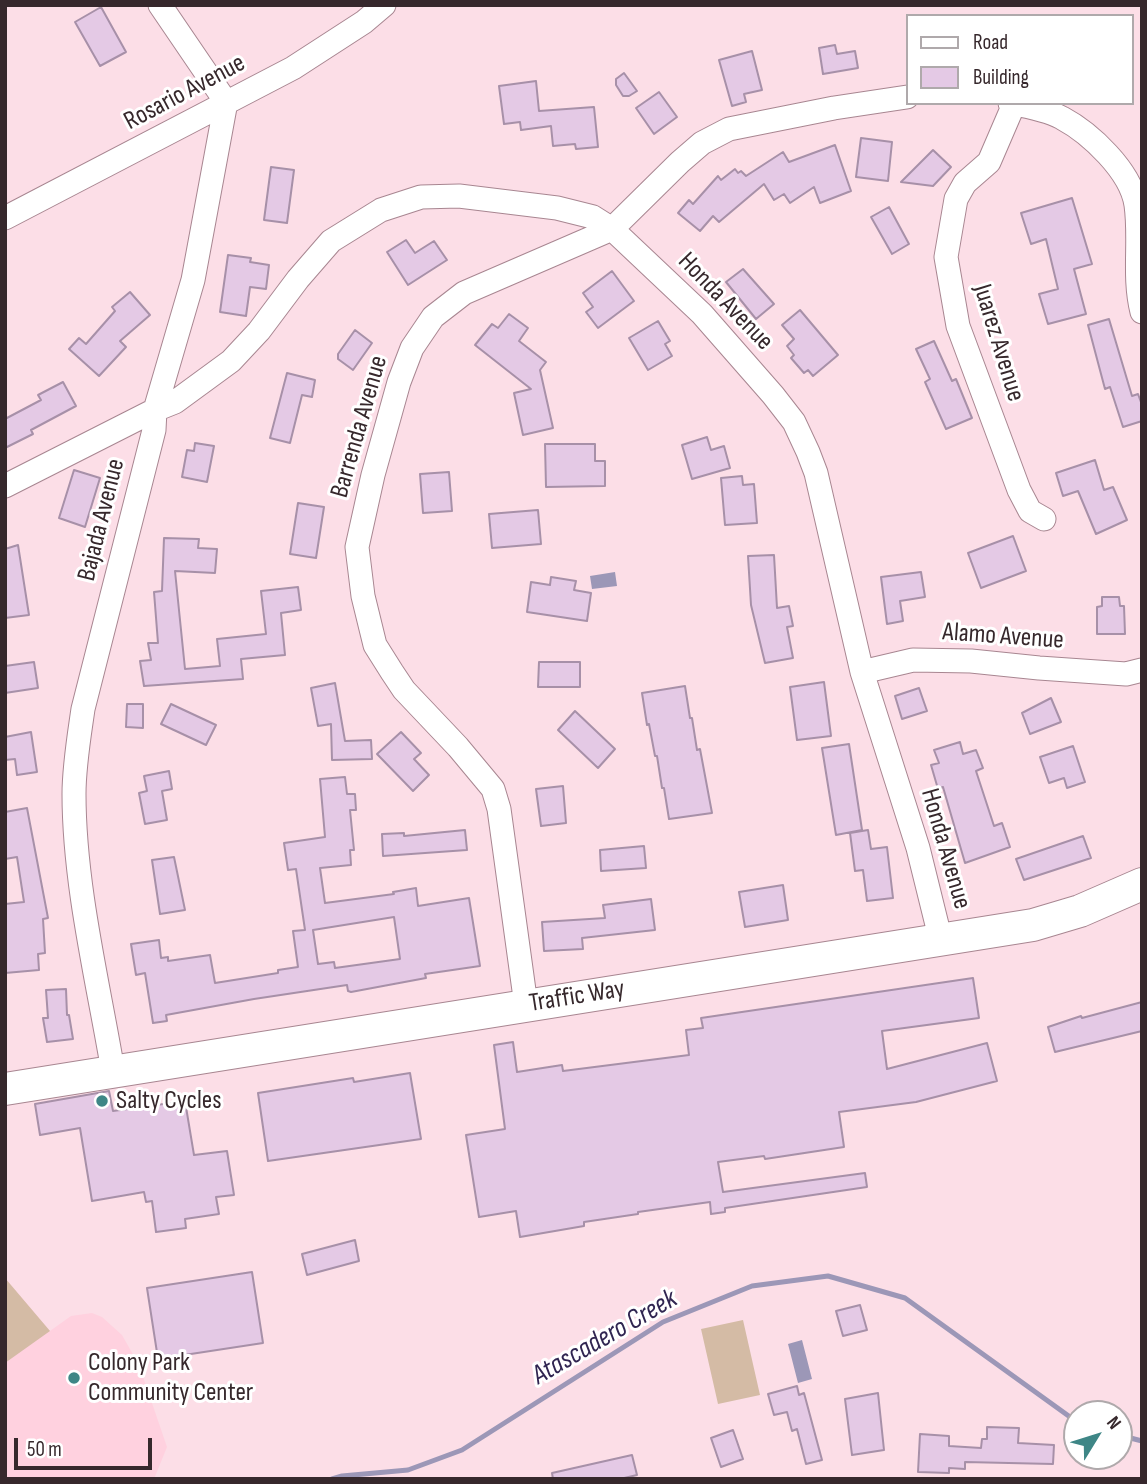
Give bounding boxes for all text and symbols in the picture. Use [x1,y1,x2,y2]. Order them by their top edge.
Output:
legend [906,14,1133,105]
text: Road [973,30,1008,55]
street label: Rosario Avenue [119,48,251,138]
text: Building [973,65,1029,90]
street label: Honda Avenue [671,247,779,357]
street label: Juarez Avenue [965,281,1031,405]
street label: Barrenda Avenue [325,352,395,502]
street label: Bajada Avenue [72,456,132,584]
street label: Alamo Avenue [941,617,1065,657]
street label: Honda Avenue [913,785,977,913]
street label: Traffic Way [527,974,627,1020]
place label: Salty Cycles [116,1085,222,1117]
marker: Salty Cycles [94,1093,110,1109]
water label: Atascadero Creek [526,1283,684,1393]
place label: Colony Park Community Center [88,1347,253,1408]
marker: Colony Park Community Center [66,1370,82,1386]
north arrow [1063,1400,1133,1470]
text: N [1101,1412,1126,1434]
scale bar [18,1424,156,1468]
text: 50 m [27,1437,62,1462]

